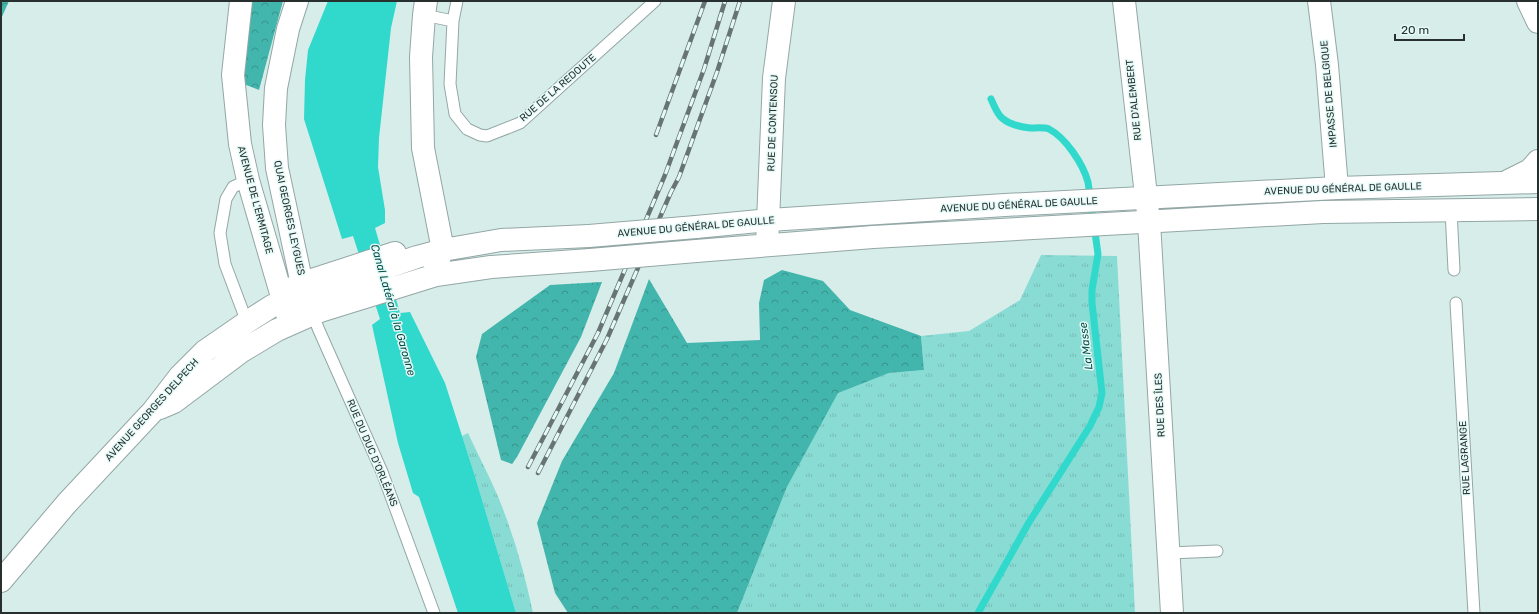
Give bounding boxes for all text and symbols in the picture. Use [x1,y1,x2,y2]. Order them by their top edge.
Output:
scale bar [1395,16,1464,42]
text: 20 m [1401,23,1429,37]
street label: IMPASSE DE BELGIQUE [1318,40,1340,148]
street label: RUE DE LA REDOUTE [517,52,599,124]
street label: RUE D'ALEMBERT [1124,58,1144,141]
street label: RUE DE CONTENSOU [765,74,781,172]
street label: AVENUE DE L’ERMITAGE [235,145,275,255]
street label: QUAI GEORGES LEYGUES [271,159,307,277]
street label: AVENUE DU GÉNÉRAL DE GAULLE [1264,180,1422,198]
street label: AVENUE DU GÉNÉRAL DE GAULLE [940,195,1098,215]
street label: AVENUE DU GÉNÉRAL DE GAULLE [617,214,775,240]
water label: Canal Latéral à la Garonne [368,243,418,377]
water label: La Masse [1077,321,1095,371]
street label: AVENUE GEORGES DELPECH [103,356,201,464]
street label: RUE DES ÎLES [1152,373,1168,437]
street label: RUE DU DUC D'ORLÉANS [344,398,400,508]
street label: RUE LAGRANGE [1457,421,1473,495]

